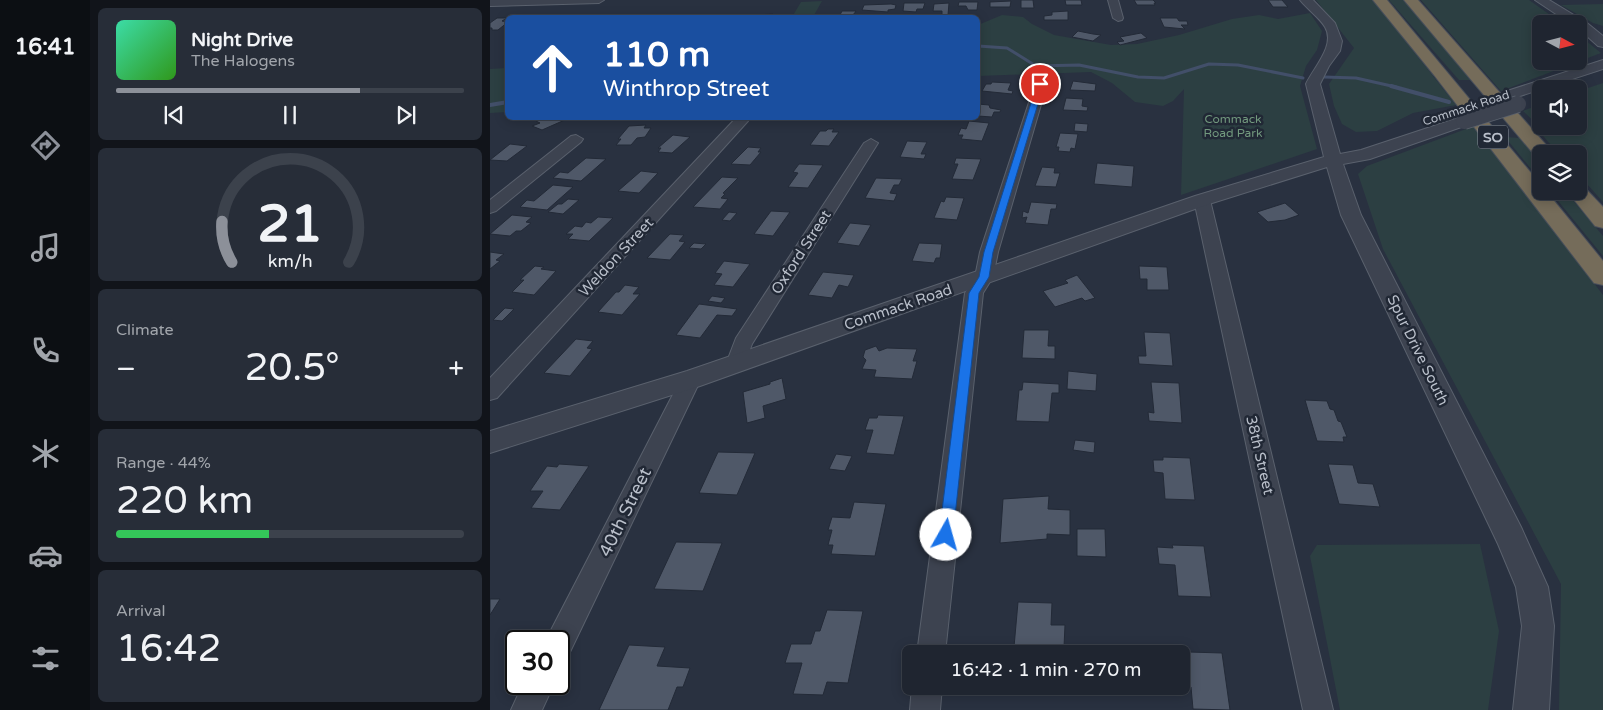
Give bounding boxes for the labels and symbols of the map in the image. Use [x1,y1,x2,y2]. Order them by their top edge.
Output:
north arrow [1532,15,1588,70]
pin [1019,63,1061,105]
street label: Commack Road [1421,87,1511,129]
park label: Commack Road Park [1204,112,1263,140]
road number: SO [1478,125,1508,148]
street label: Oxford Street [767,206,835,297]
street label: Weldon Street [575,214,657,300]
street label: Commack Road [842,280,954,334]
street label: Spur Drive South [1383,292,1453,408]
street label: 38th Street [1242,414,1278,496]
street label: 40th Street [594,464,656,560]
position arrow [919,508,971,560]
speed limit sign: 30 [505,630,570,695]

